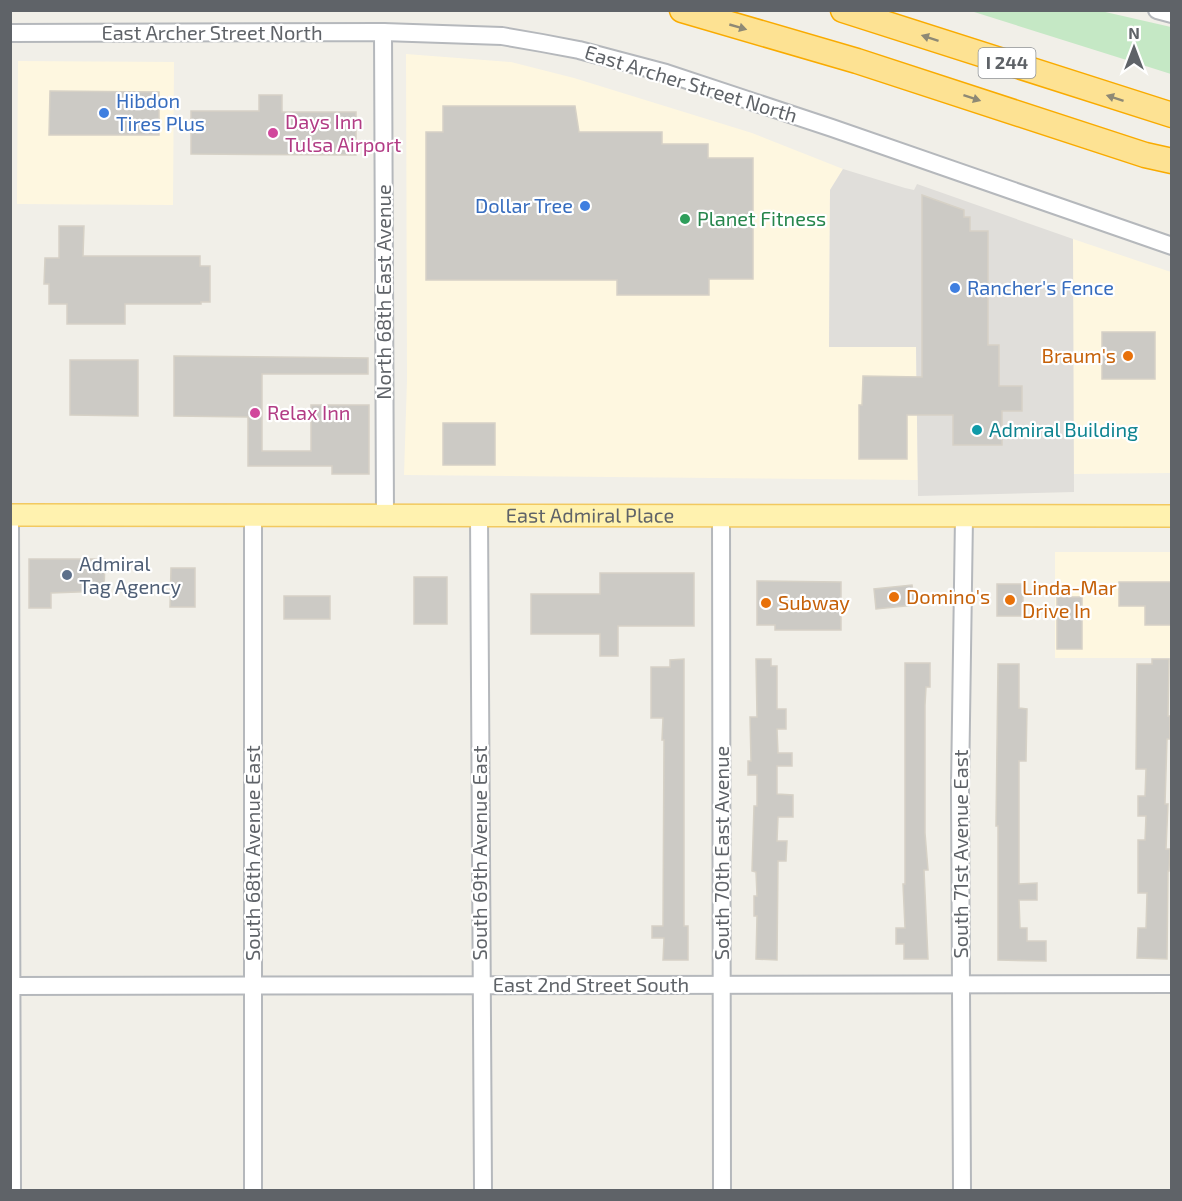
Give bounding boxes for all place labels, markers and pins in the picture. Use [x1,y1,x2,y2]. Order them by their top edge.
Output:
place label: Hibdon Tires Plus [116,88,205,135]
marker: Hibdon Tires Plus [97,106,111,120]
place label: Days Inn Tulsa Airport [285,109,402,156]
marker: Days Inn Tulsa Airport [266,126,280,140]
place label: Dollar Tree [475,193,573,217]
marker: Dollar Tree [578,199,592,213]
place label: Planet Fitness [697,206,826,230]
marker: Planet Fitness [678,212,692,226]
place label: Rancher's Fence [967,275,1114,299]
marker: Rancher's Fence [948,281,962,295]
place label: Braum's [1042,343,1116,367]
marker: Braum's [1121,349,1135,363]
place label: Relax Inn [267,400,350,424]
marker: Relax Inn [248,406,262,420]
place label: Admiral Building [989,417,1138,441]
marker: Admiral Building [970,423,984,437]
place label: Admiral Tag Agency [79,551,182,598]
marker: Admiral Tag Agency [60,568,74,582]
place label: Linda-Mar Drive In [1022,575,1117,622]
place label: Domino's [906,584,990,608]
place label: Subway [778,590,850,614]
marker: Domino's [887,590,901,604]
marker: Linda-Mar Drive In [1003,593,1017,607]
marker: Subway [759,596,773,610]

